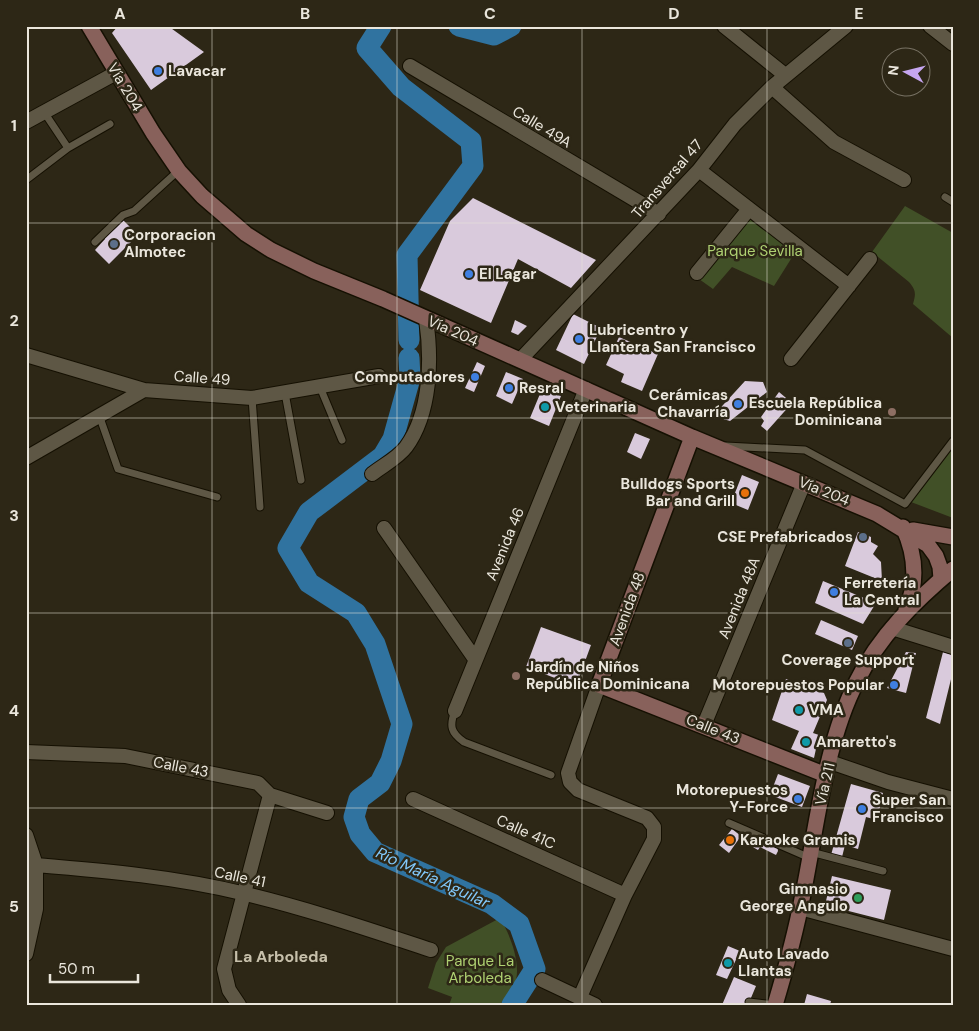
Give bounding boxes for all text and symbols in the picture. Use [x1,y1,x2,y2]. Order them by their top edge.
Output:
text: A [114,3,126,24]
text: B [300,3,310,24]
text: C [484,3,496,24]
text: D [668,3,680,24]
text: E [854,3,864,24]
north arrow [882,48,932,98]
street label: Vía 204 [103,59,147,115]
place label: Lavacar [168,61,226,81]
text: N [884,64,903,77]
marker: Lavacar [152,65,164,77]
street label: Calle 49A [509,101,575,153]
text: 1 [11,115,17,136]
street label: Transversal 47 [627,135,707,223]
place label: Corporacion Almotec [124,225,216,262]
marker: Corporacion Almotec [108,238,120,250]
park label: Parque Sevilla [707,241,803,261]
place label: El Lagar [479,264,536,284]
marker: El Lagar [463,268,475,280]
text: 2 [9,310,19,331]
street label: Vía 204 [425,311,481,351]
place label: Lubricentro y Llantera San Francisco [589,320,756,357]
marker: Lubricentro y Llantera San Francisco [573,333,585,345]
street label: Calle 49 [173,366,231,390]
place label: Computadores [354,367,465,387]
marker: Computadores [469,371,481,383]
place label: Resral [519,378,564,398]
marker: Resral [503,382,515,394]
place label: Cerámicas Chavarría [649,385,728,422]
place label: Escuela República Dominicana [749,393,882,430]
place label: Veterinaria [555,397,636,417]
marker: Cerámicas Chavarría [732,398,744,410]
marker: Veterinaria [539,401,551,413]
marker: Escuela República Dominicana [886,406,898,418]
street label: Vía 204 [796,472,852,510]
place label: Bulldogs Sports Bar and Grill [621,474,735,511]
marker: Bulldogs Sports Bar and Grill [739,487,751,499]
street label: Avenida 46 [481,504,529,584]
text: 3 [9,505,19,526]
place label: CSE Prefabricados [717,527,853,547]
marker: CSE Prefabricados [857,531,869,543]
street label: Avenida 48A [713,554,765,642]
street label: Avenida 48 [604,569,650,649]
place label: Ferretería La Central [844,573,919,610]
marker: Ferretería La Central [828,586,840,598]
marker: Coverage Support [842,637,854,649]
place label: Coverage Support [782,650,914,670]
place label: Jardín de Niños República Dominicana [526,657,690,694]
marker: Jardín de Niños República Dominicana [510,670,522,682]
place label: Motorepuestos Popular [713,675,884,695]
marker: Motorepuestos Popular [888,679,900,691]
text: 4 [9,700,19,721]
place label: VMA [809,700,844,720]
marker: VMA [793,704,805,716]
street label: Calle 43 [683,709,743,749]
place label: Amaretto's [816,732,897,752]
marker: Amaretto's [800,736,812,748]
street label: Calle 43 [152,752,210,782]
street label: Vía 211 [810,761,840,807]
place label: Motorepuestos Y-Force [676,780,788,817]
place label: Super San Francisco [872,790,946,827]
marker: Motorepuestos Y-Force [792,793,804,805]
marker: Super San Francisco [856,803,868,815]
street label: Calle 41C [493,810,559,854]
place label: Karaoke Gramis [740,830,856,850]
marker: Karaoke Gramis [724,834,736,846]
water label: Río María Aguilar [373,842,494,913]
street label: Calle 41 [213,862,267,892]
place label: Gimnasio George Angulo [740,879,848,916]
marker: Gimnasio George Angulo [852,892,864,904]
text: 5 [9,896,19,917]
place label: Auto Lavado Llantas [738,944,829,981]
district label: La Arboleda [234,946,328,967]
scale bar [50,951,138,983]
park label: Parque La Arboleda [446,951,514,988]
marker: Auto Lavado Llantas [722,957,734,969]
text: 50 m [58,959,95,979]

